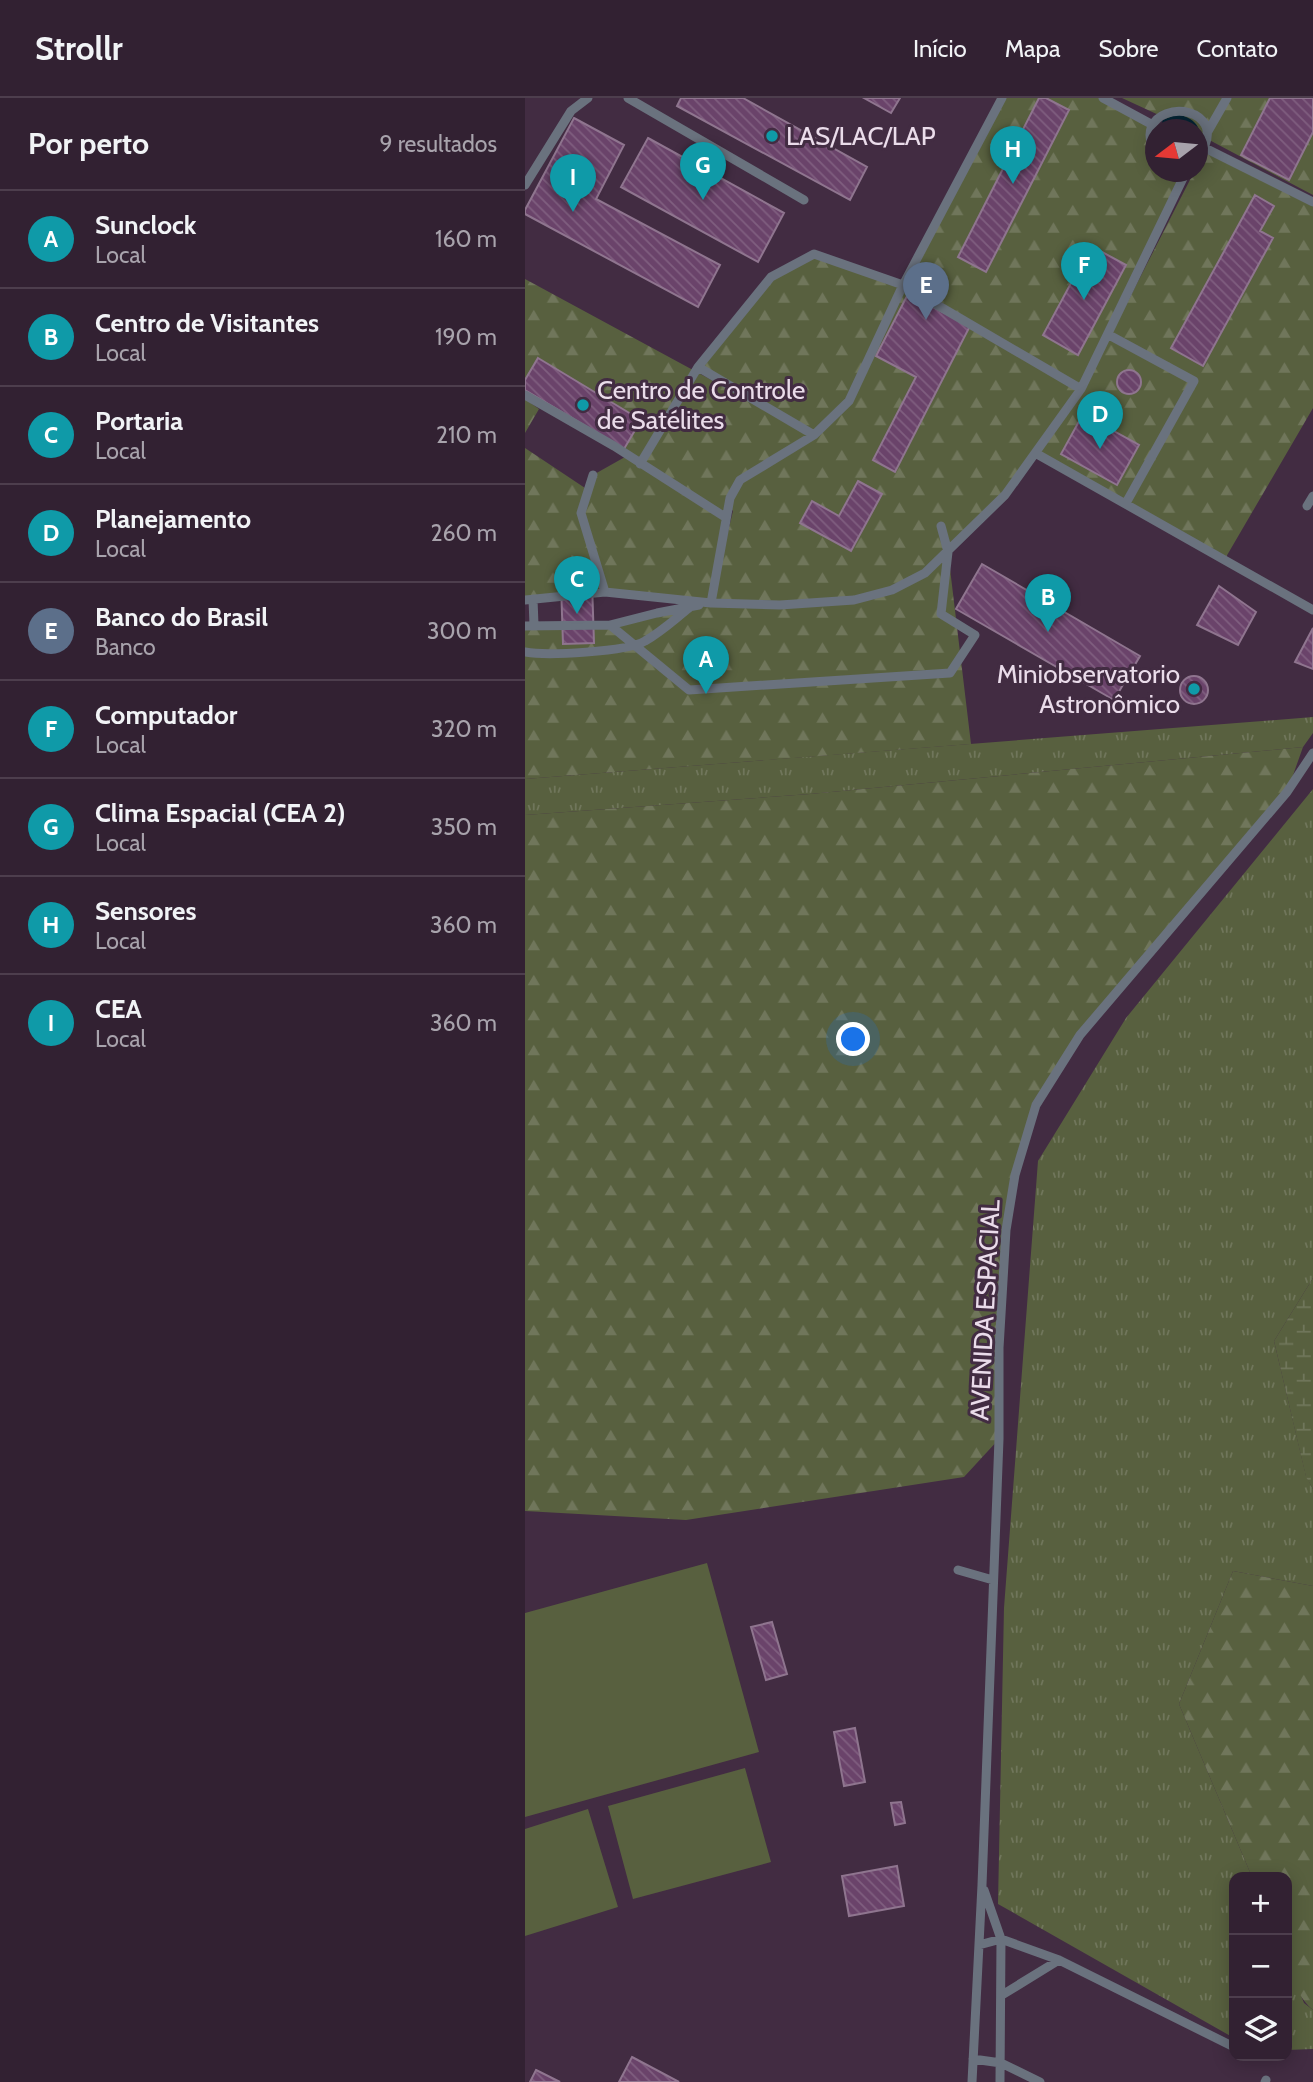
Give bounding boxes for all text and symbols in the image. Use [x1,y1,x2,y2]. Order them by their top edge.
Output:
text: Strollr [35,28,123,68]
text: Início [913,34,967,63]
text: Mapa [1005,34,1060,63]
text: Sobre [1098,34,1159,63]
text: Contato [1197,34,1278,63]
north arrow [1145,119,1208,182]
place label: LAS/LAC/LAP [786,120,936,152]
text: Por perto [28,125,149,162]
pin: H [990,126,1036,184]
marker: LAS/LAC/LAP [764,128,780,144]
text: 9 resultados [379,130,497,158]
pin: G [680,142,726,200]
pin: I [550,154,596,212]
text: Sunclock [95,209,196,241]
text: A [44,225,58,253]
text: 160 m [435,225,497,253]
text: Local [95,241,146,269]
pin: F [1061,242,1107,300]
pin: E [903,262,949,320]
text: Centro de Visitantes [95,307,319,339]
text: B [44,323,58,351]
text: 190 m [435,323,497,351]
text: Local [95,339,146,367]
place label: Centro de Controle de Satélites [597,374,805,436]
pin: D [1077,391,1123,449]
marker: Centro de Controle de Satélites [575,397,591,413]
text: Portaria [95,405,183,437]
text: C [44,421,58,449]
text: 210 m [436,421,497,449]
text: Local [95,437,146,465]
text: Planejamento [95,503,251,535]
text: D [43,519,59,547]
text: 260 m [430,519,497,547]
text: Local [95,535,146,563]
pin: C [554,556,600,614]
pin: B [1025,574,1071,632]
text: Banco do Brasil [95,601,268,633]
text: E [44,617,58,645]
text: 300 m [427,617,497,645]
text: Banco [95,633,156,661]
pin: A [683,636,729,694]
place label: Miniobservatorio Astronômico [997,658,1180,720]
marker: Miniobservatorio Astronômico [1186,681,1202,697]
text: Computador [95,699,237,731]
text: F [45,715,57,743]
text: 320 m [431,715,497,743]
text: Local [95,731,146,759]
text: Clima Espacial (CEA 2) [95,797,345,829]
text: G [43,813,59,841]
text: 350 m [431,813,497,841]
text: Local [95,829,146,857]
text: Sensores [95,895,196,927]
text: H [43,911,59,939]
text: 360 m [430,911,497,939]
text: Local [95,927,146,955]
text: CEA [95,993,142,1025]
text: I [48,1009,54,1037]
text: 360 m [430,1009,497,1037]
your location [836,1022,870,1056]
text: Local [95,1025,146,1053]
street label: AVENIDA ESPACIAL [963,1199,1007,1421]
map controls [1229,1872,1292,2061]
button: + [1229,1872,1292,1935]
button: − [1229,1935,1292,1998]
button: layers [1229,1998,1292,2061]

